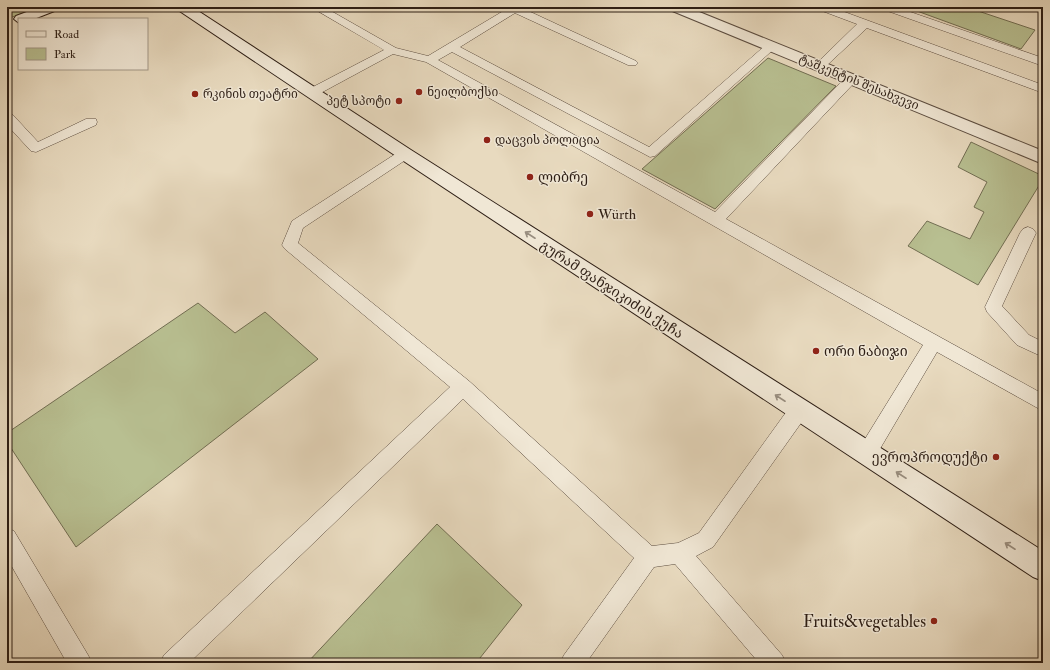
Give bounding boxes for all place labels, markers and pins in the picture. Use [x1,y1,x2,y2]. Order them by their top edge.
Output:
place label: ნეილბოქსი [427,85,498,100]
place label: რკინის თეატრი [203,87,298,102]
marker: ნეილბოქსი [414,87,424,97]
marker: რკინის თეატრი [190,89,200,99]
place label: პეტ სპოტი [326,94,391,109]
marker: პეტ სპოტი [394,96,404,106]
place label: დაცვის პოლიცია [495,133,600,148]
marker: დაცვის პოლიცია [482,135,492,145]
place label: ლიბრე [538,169,588,186]
marker: ლიბრე [525,172,535,182]
place label: Würth [597,206,637,223]
marker: Würth [585,209,595,219]
place label: ორი ნაბიჯი [824,343,908,360]
marker: ორი ნაბიჯი [811,346,821,356]
place label: ევროპროდუქტი [872,449,988,466]
marker: ევროპროდუქტი [991,452,1001,462]
place label: Fruits&vegetables [803,611,926,632]
marker: Fruits&vegetables [929,616,939,626]

